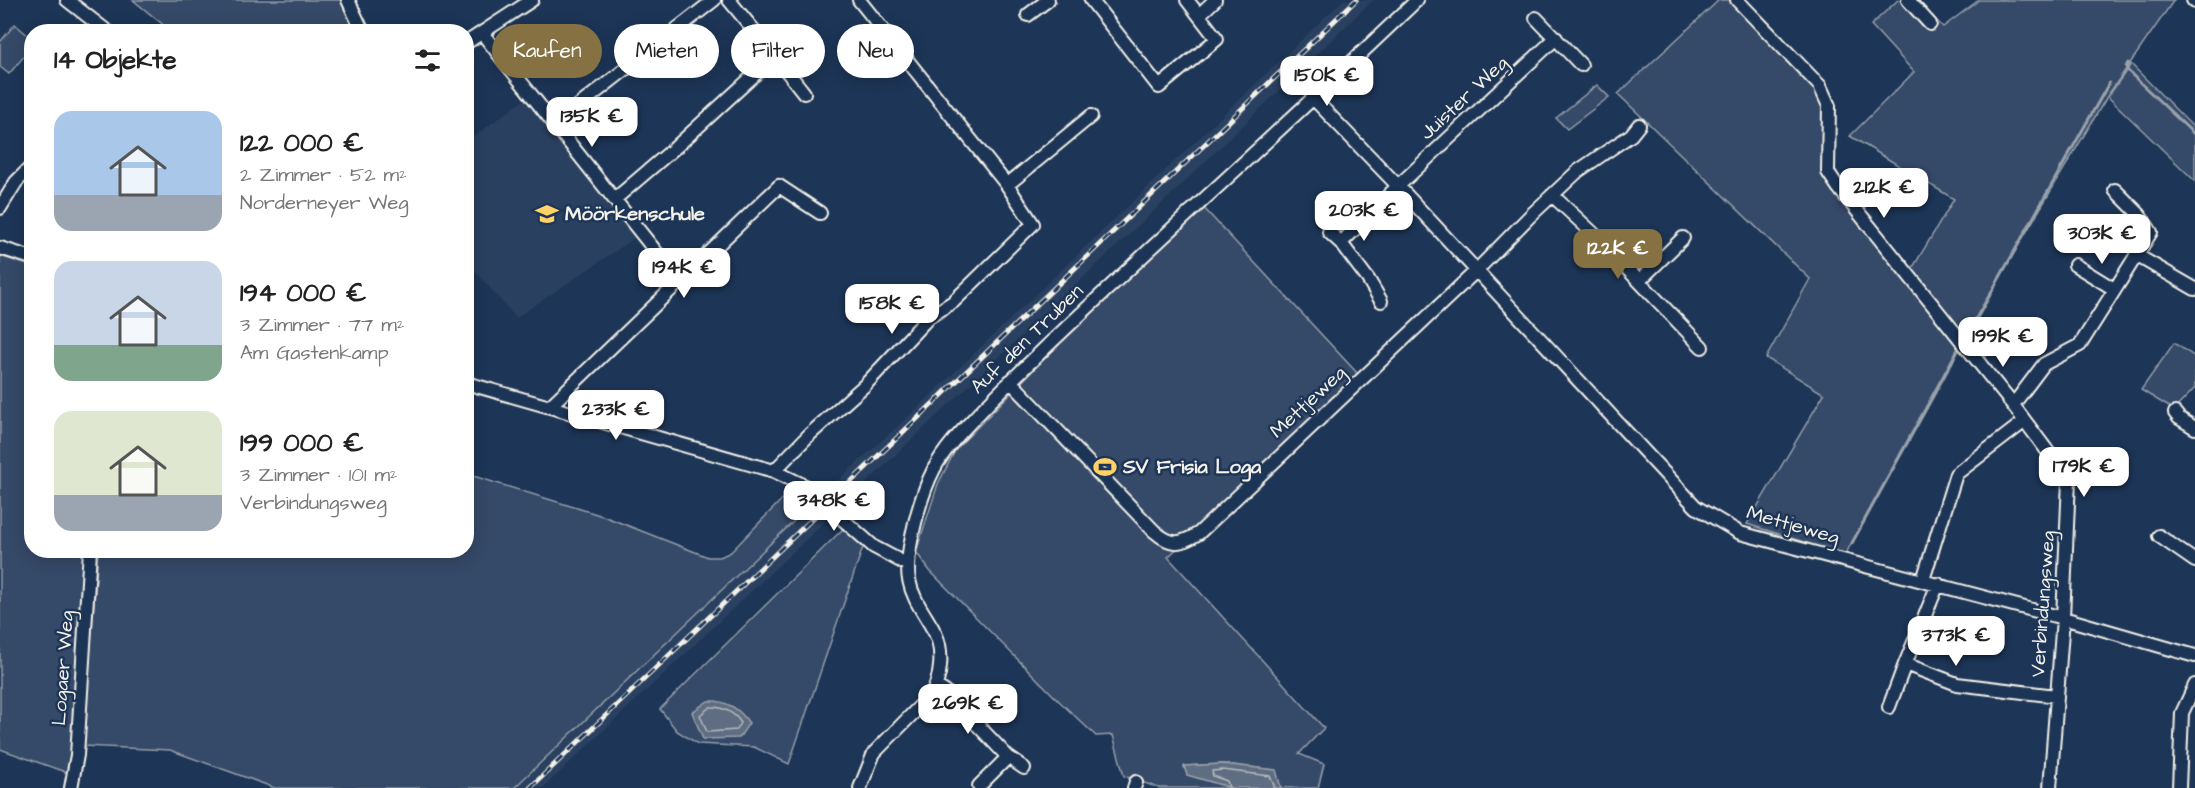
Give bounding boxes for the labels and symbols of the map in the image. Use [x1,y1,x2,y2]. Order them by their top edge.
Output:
street label: Juister Weg [1414,50,1515,147]
pin: 150K € [1278,56,1376,107]
pin: 135K € [543,97,641,148]
pin: 212K € [1835,168,1933,219]
pin: 203K € [1315,191,1413,242]
place label: Möörkenschule [565,200,705,228]
school or university icon: Möörkenschule [534,201,560,227]
pin: 303K € [2053,214,2151,265]
pin: 122K € [1569,229,1667,280]
pin: 194K € [635,248,733,299]
street label: Auf den Truben [964,278,1090,400]
pin: 158K € [843,284,941,335]
pin: 199K € [1954,317,2052,368]
street label: Mettjeweg [1264,359,1353,445]
pin: 233K € [567,390,665,441]
pin: 179K € [2035,447,2133,498]
place label: SV Frisia Loga [1122,453,1262,482]
sports icon: SV Frisia Loga [1092,454,1118,480]
pin: 348K € [785,481,883,532]
street label: Mettjeweg [1743,498,1843,553]
street label: Verbindungsweg [2024,530,2063,678]
street label: Logaer Weg [45,609,82,727]
pin: 373K € [1907,616,2005,667]
pin: 269K € [919,684,1017,735]

